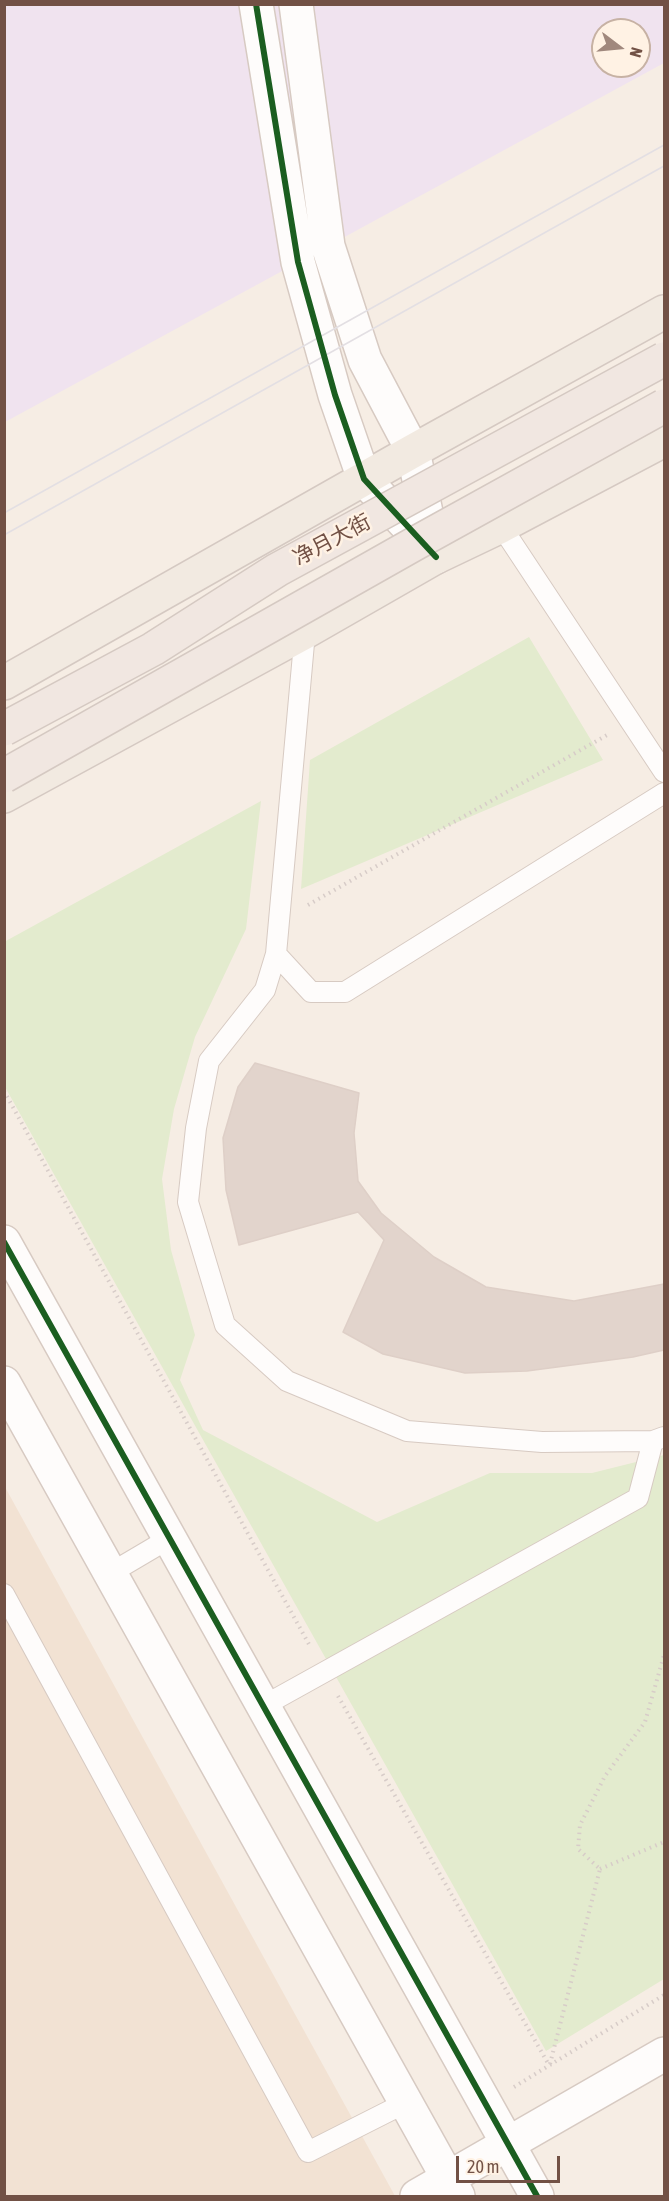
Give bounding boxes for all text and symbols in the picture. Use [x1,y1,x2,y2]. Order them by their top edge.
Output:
north arrow [591,18,651,78]
text: N [626,45,646,59]
street label: 净月大街 [289,509,375,571]
scale bar [459,2144,562,2182]
text: 20 m [467,2156,499,2177]

